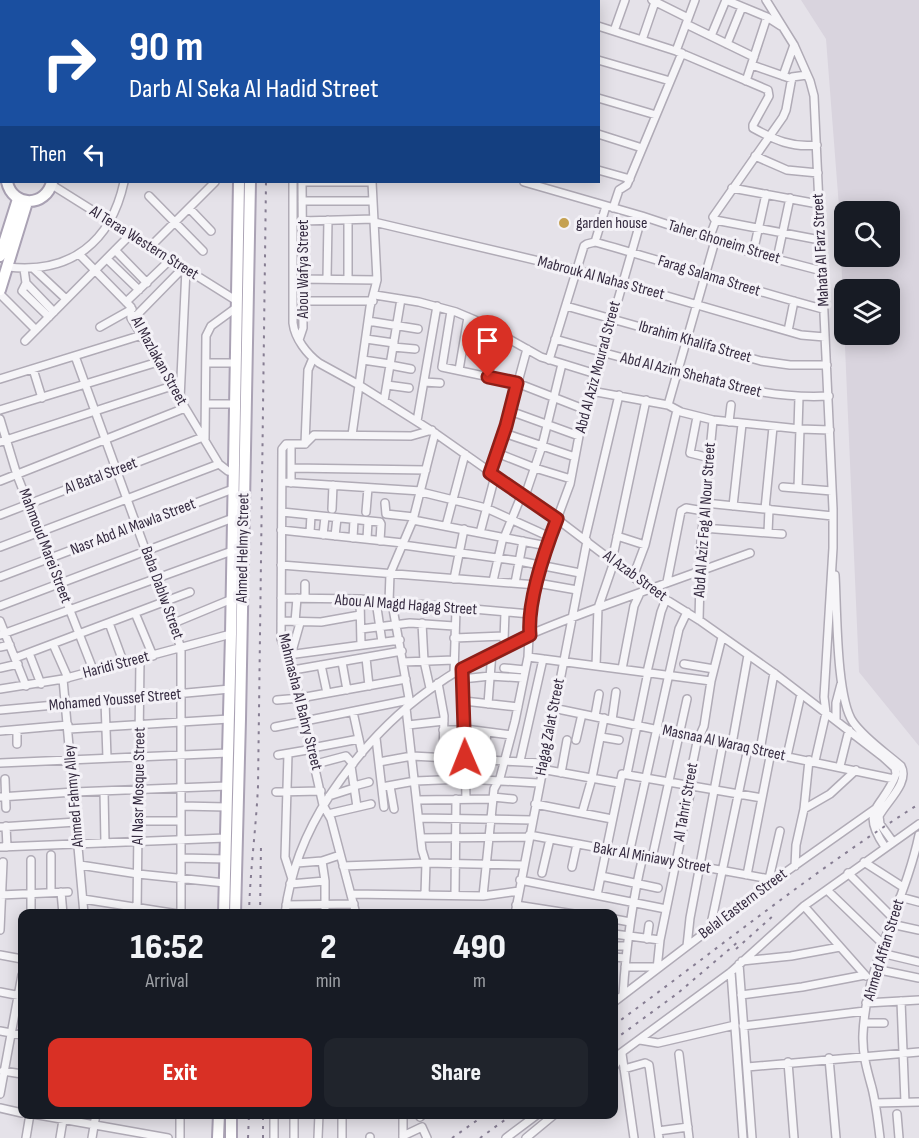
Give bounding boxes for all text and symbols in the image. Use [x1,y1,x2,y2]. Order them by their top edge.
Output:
text: 90 m [129,22,203,73]
icon: right [30,24,108,102]
text: Darb Al Seka Al Hadid Street [129,73,379,105]
icon: left [78,138,111,171]
text: Then [30,141,66,168]
street label: Mahata Al Farz Street [809,193,833,307]
street label: Al Teraa Western Street [85,201,202,284]
map controls [834,201,900,345]
button: search [834,201,900,267]
place label: garden house [576,214,648,233]
marker: garden house [557,216,571,230]
street label: Taher Ghoneim Street [666,216,783,268]
street label: Abou Wafya Street [294,219,313,319]
street label: Farag Salama Street [655,251,763,301]
street label: Mabrouk Al Nahas Street [535,252,667,304]
button: layers [834,279,900,345]
street label: Abd Al Aziz Mourad Street [571,299,625,436]
street label: Al Mazlakan Street [126,312,191,409]
pin [462,315,513,377]
street label: Ibrahim Khalifa Street [636,317,754,367]
icon: arrive [471,324,504,357]
street label: Abd Al Azim Shehata Street [618,348,763,402]
street label: Abd Al Aziz Fag Al Nour Street [690,442,720,599]
street label: Al Batal Street [61,453,140,499]
street label: Mahmoud Marei Street [14,486,76,606]
street label: Ahmed Helmy Street [233,493,253,604]
street label: Nasr Abd Al Mawla Street [68,494,198,560]
street label: Baba Dablw Street [136,544,188,642]
street label: Al Azab Street [599,546,671,606]
street label: Abou Al Magd Hagag Street [333,590,478,619]
street label: Mahmasha Al Bahry Street [274,632,326,772]
street label: Haridi Street [81,647,151,683]
street label: Hagag Zalat Street [531,677,569,777]
street label: Mohamed Youssef Street [48,685,182,715]
street label: Masnaa Al Waraq Street [661,721,787,765]
position arrow [433,726,497,790]
street label: Al Nasr Mosque Street [128,727,150,846]
street label: Ahmed Fahmy Alley [60,744,88,849]
street label: Al Tahrir Street [670,761,702,844]
street label: Bakr Al Miniawy Street [592,838,712,878]
street label: Belal Eastern Street [695,865,791,943]
street label: Ahmed Affan Street [859,897,908,1004]
text: 16:52 [130,926,204,969]
text: 2 [320,926,336,969]
text: 490 [453,926,506,969]
text: Arrival [145,969,188,993]
text: min [316,969,341,993]
text: m [473,969,486,993]
button: Exit [48,1038,312,1107]
button: Share [324,1038,588,1107]

